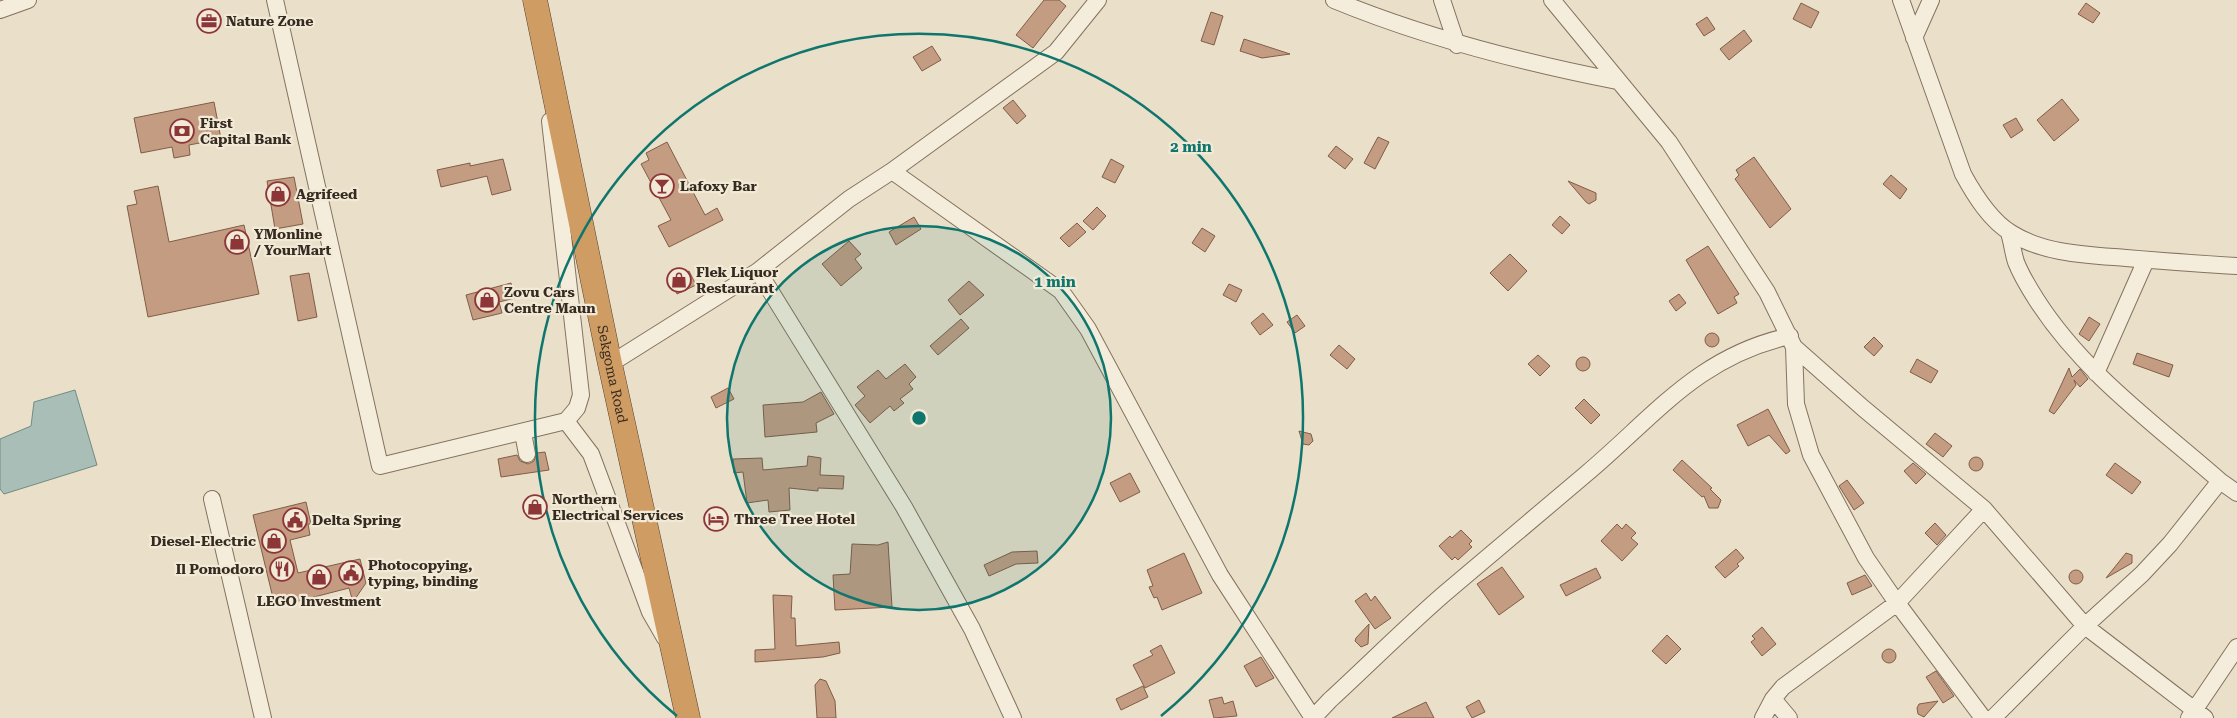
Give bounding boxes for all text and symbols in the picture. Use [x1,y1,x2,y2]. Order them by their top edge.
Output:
office icon: Nature Zone [196,8,222,34]
place label: Nature Zone [226,13,313,29]
place label: First Capital Bank [200,115,292,147]
bank icon: First Capital Bank [169,118,195,144]
text: 2 min [1170,138,1212,156]
bar icon: Lafoxy Bar [649,173,675,199]
place label: Lafoxy Bar [680,178,757,194]
shop icon: Agrifeed [265,181,291,207]
place label: Agrifeed [296,186,358,202]
place label: YMonline / YourMart [253,226,332,258]
shop icon: YMonline / YourMart [224,229,250,255]
place label: Flek Liquor Restaurant [696,264,779,296]
shop icon: Flek Liquor Restaurant [666,267,692,293]
text: 1 min [1034,273,1076,291]
place label: Zovu Cars Centre Maun [504,284,596,316]
shop icon: Zovu Cars Centre Maun [474,287,500,313]
street label: Sekgoma Road [594,324,631,425]
centre of rings [910,409,928,427]
place label: Northern Electrical Services [552,491,684,523]
shop icon: Northern Electrical Services [522,494,548,520]
hotel icon: Three Tree Hotel [703,506,729,532]
public building icon: Delta Spring [282,507,308,533]
place label: Three Tree Hotel [734,511,855,527]
place label: Delta Spring [312,512,401,528]
shop icon: Diesel-Electric [261,528,287,554]
place label: Diesel-Electric [151,533,256,549]
restaurant icon: Il Pomodoro [269,556,295,582]
place label: Photocopying, typing, binding [368,557,478,589]
public building icon: Photocopying, typing, binding [338,560,364,586]
place label: Il Pomodoro [176,561,264,577]
shop icon: LEGO Investment [306,564,332,590]
place label: LEGO Investment [257,593,381,609]

